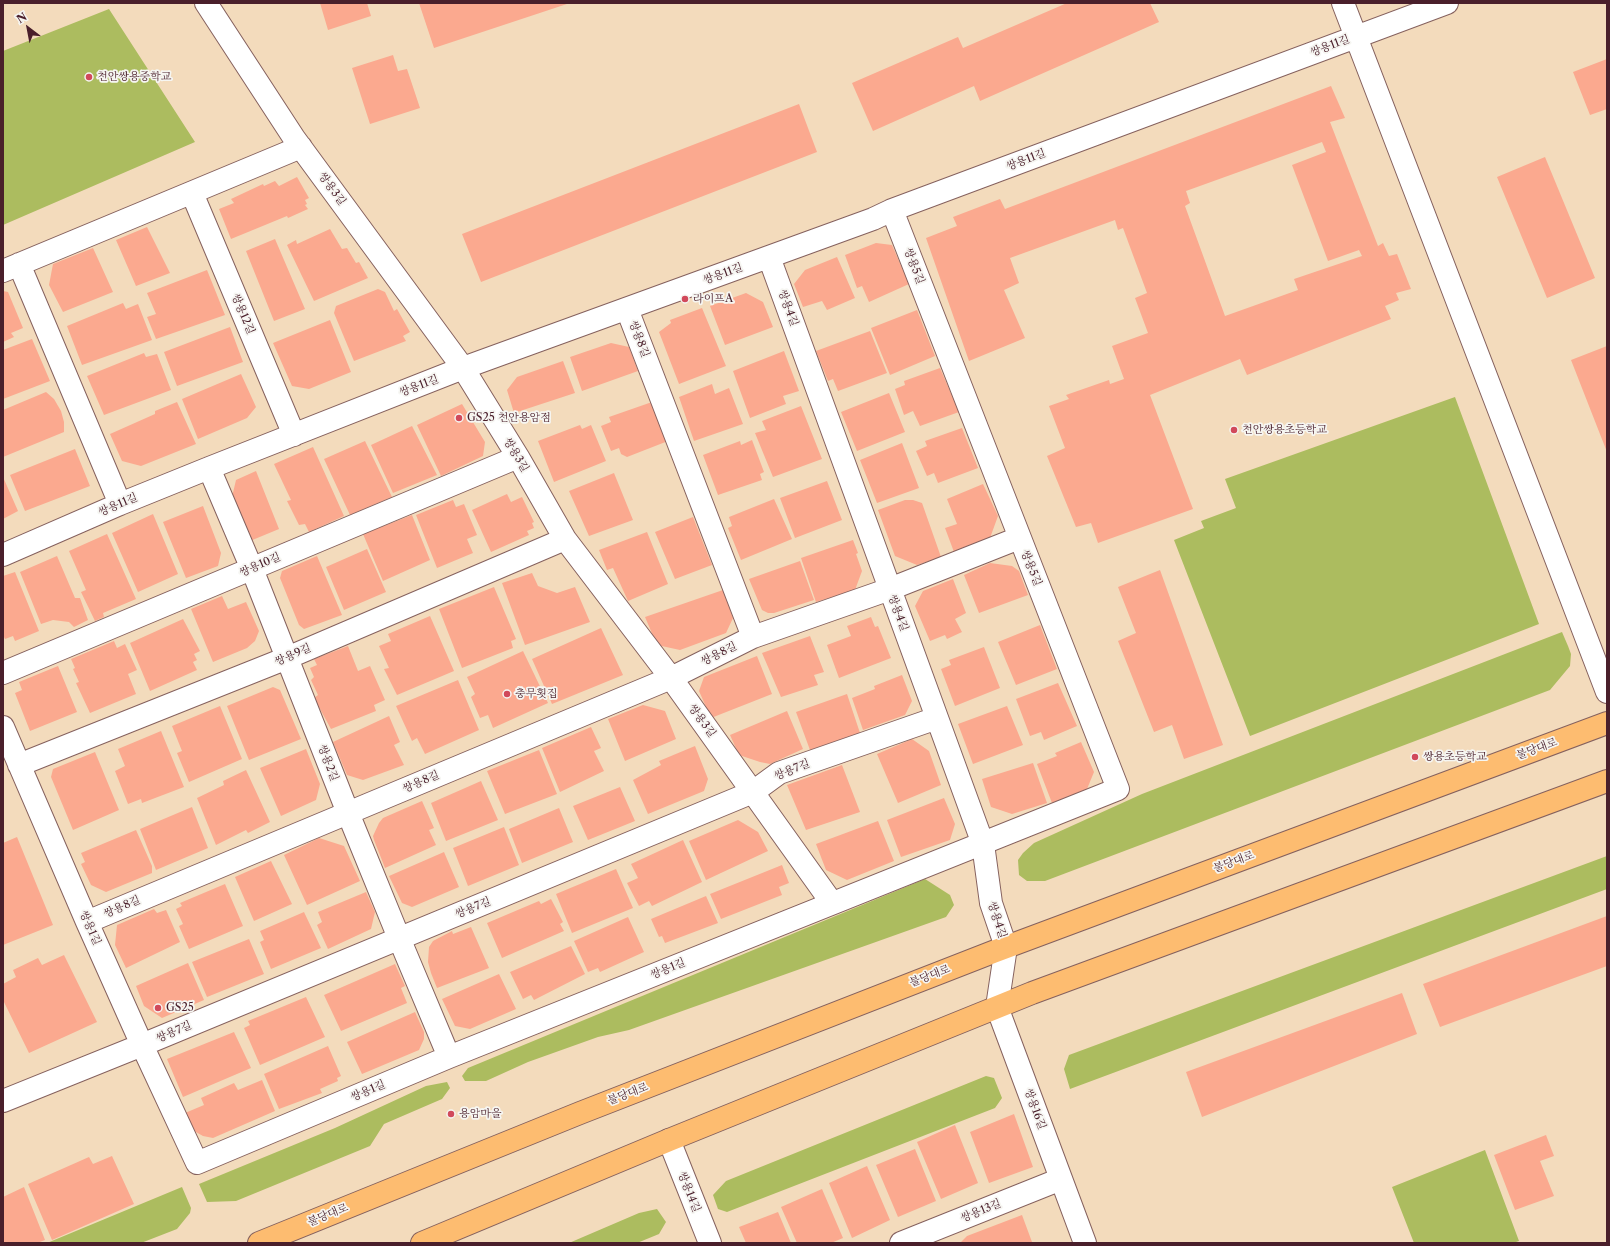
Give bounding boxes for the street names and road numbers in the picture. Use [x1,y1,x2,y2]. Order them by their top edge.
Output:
street label: 쌍용11길 [1308,32,1352,60]
street label: 쌍용11길 [1004,146,1048,174]
street label: 쌍용3길 [316,170,348,208]
street label: 쌍용5길 [901,246,927,286]
street label: 쌍용11길 [701,261,745,287]
street label: 쌍용4길 [775,288,801,328]
street label: 쌍용12길 [229,292,257,336]
street label: 쌍용8길 [626,319,652,359]
street label: 쌍용11길 [397,372,441,400]
street label: 쌍용3길 [501,435,531,475]
street label: 쌍용11길 [96,491,140,519]
street label: 쌍용5길 [1018,548,1044,588]
street label: 쌍용10길 [237,550,283,580]
street label: 쌍용4길 [885,593,911,633]
street label: 쌍용8길 [699,640,739,668]
street label: 쌍용9길 [273,641,313,669]
street label: 쌍용3길 [686,702,718,740]
street label: 불당대로 [1515,736,1559,762]
street label: 쌍용2길 [315,743,341,783]
street label: 쌍용7길 [772,757,812,783]
street label: 쌍용8길 [401,768,441,796]
street label: 불당대로 [1212,849,1256,875]
street label: 쌍용8길 [102,893,142,921]
street label: 쌍용7길 [453,895,493,921]
street label: 쌍용4길 [985,900,1009,940]
street label: 쌍용1길 [77,909,103,947]
street label: 쌍용1길 [649,956,687,982]
street label: 불당대로 [908,962,952,990]
street label: 쌍용7길 [154,1019,194,1045]
street label: 쌍용1길 [349,1078,387,1104]
street label: 불당대로 [606,1080,650,1108]
street label: 쌍용16길 [1021,1087,1049,1131]
street label: 쌍용14길 [675,1170,703,1214]
street label: 쌍용13길 [959,1197,1003,1225]
street label: 불당대로 [306,1201,350,1229]

